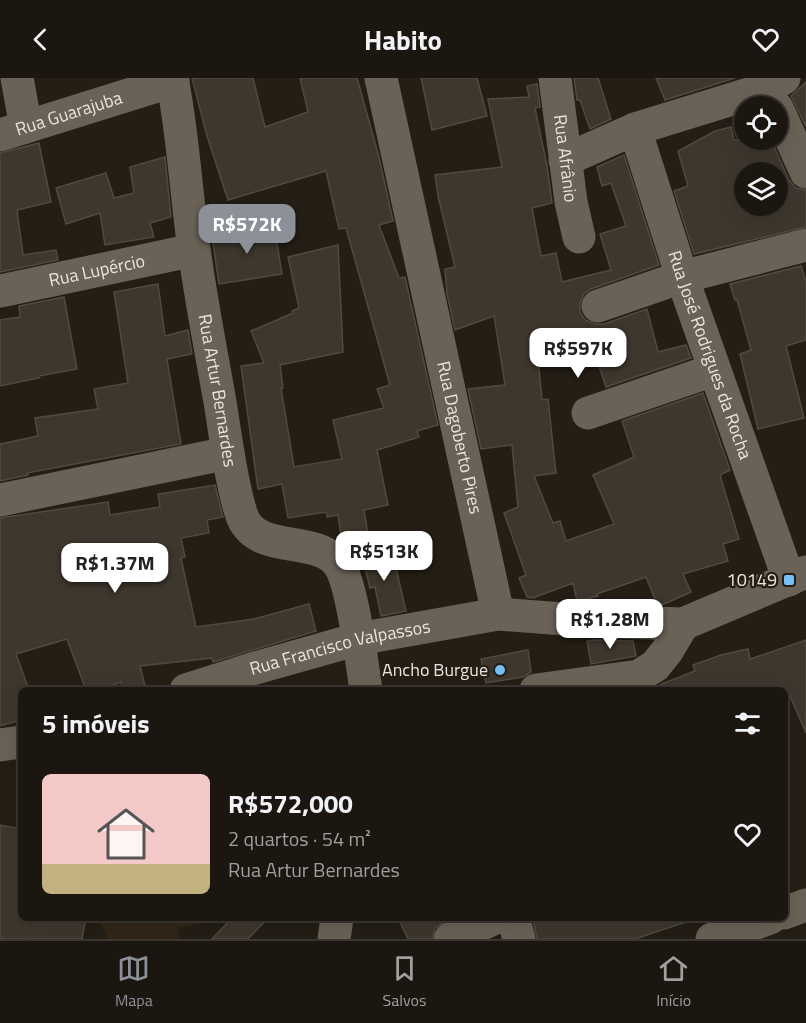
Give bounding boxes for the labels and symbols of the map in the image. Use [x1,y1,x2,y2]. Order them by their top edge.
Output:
street label: Rua Guarajuba [12,84,125,142]
street label: Rua Afrânio [547,113,585,204]
pin: R$572K [198,204,296,255]
street label: Rua Lupércio [46,247,147,293]
street label: Rua José Rodrigues da Rocha [661,247,759,463]
street label: Rua Artur Bernardes [191,312,244,469]
pin: R$597K [529,328,627,379]
street label: Rua Dagoberto Pires [430,358,490,516]
pin: R$513K [335,531,433,582]
pin: R$1.37M [60,543,170,594]
place label: 10149 [727,566,777,593]
marker: 10149 [782,573,796,587]
pin: R$1.28M [555,599,665,650]
street label: Rua Francisco Valpassos [246,612,432,682]
place label: Ancho Burgue [382,656,488,683]
marker: Ancho Burgue [493,663,507,677]

